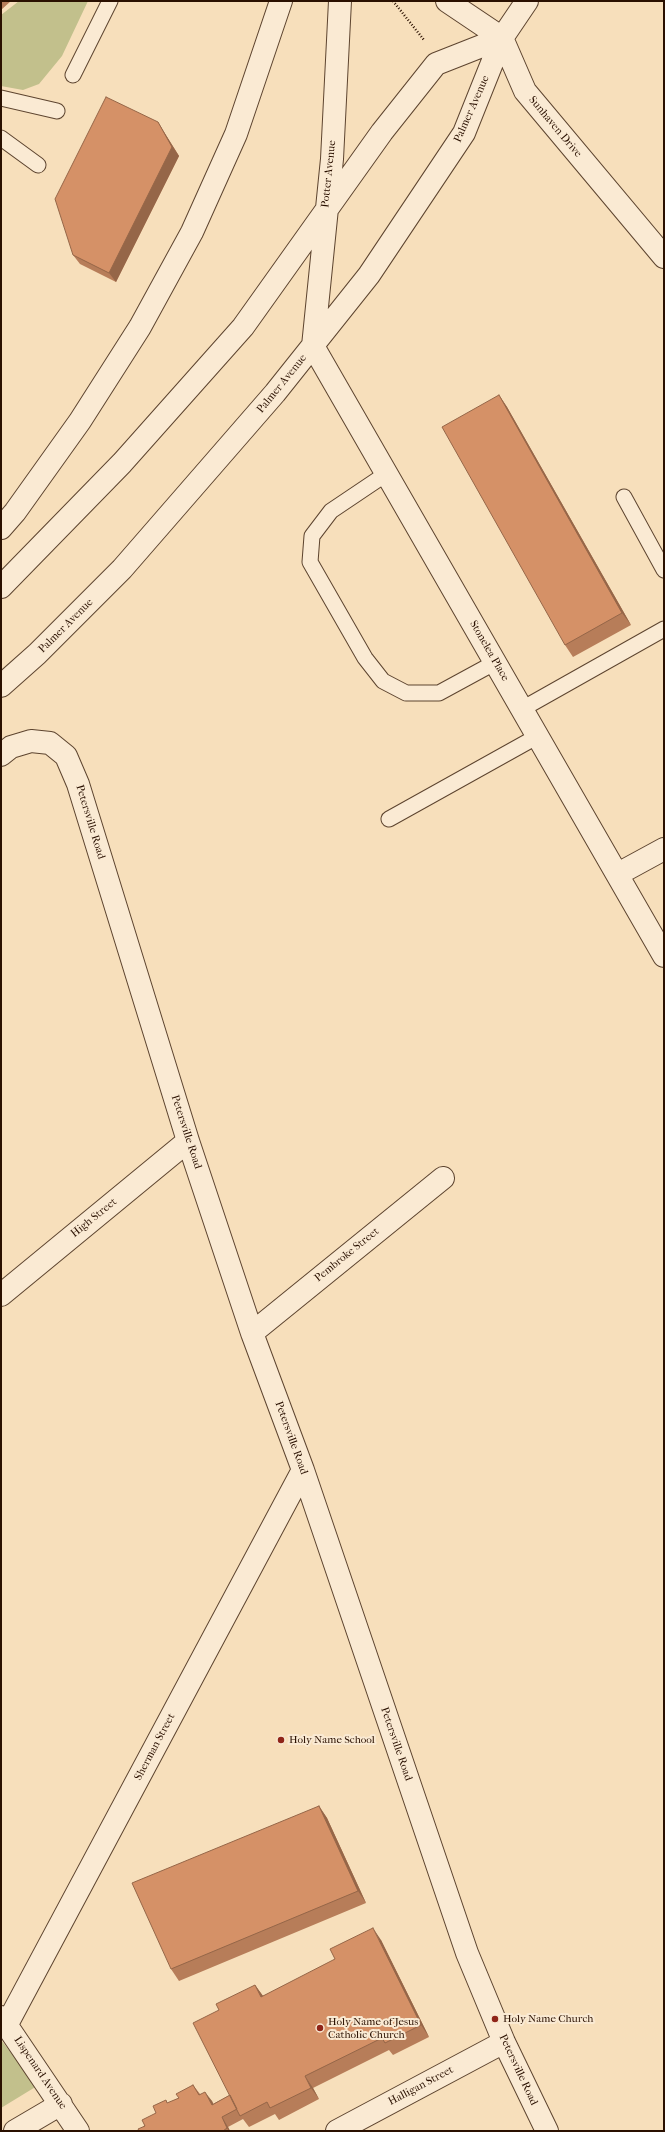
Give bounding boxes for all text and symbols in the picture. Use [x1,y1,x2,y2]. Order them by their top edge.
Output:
street label: Palmer Avenue [451,74,493,144]
street label: Sunhaven Drive [526,94,584,160]
street label: Potter Avenue [319,140,339,208]
street label: Palmer Avenue [254,352,310,416]
street label: Palmer Avenue [36,596,96,656]
street label: Stonelea Place [466,618,512,684]
street label: Petersville Road [72,783,108,861]
street label: Petersville Road [168,1093,204,1171]
street label: High Street [68,1195,120,1241]
street label: Pembroke Street [312,1225,382,1285]
street label: Petersville Road [272,1400,310,1476]
street label: Petersville Road [377,1705,415,1783]
street label: Sherman Street [132,1711,178,1783]
place label: Holy Name School [289,1733,375,1747]
marker: Holy Name School [276,1735,286,1745]
place label: Holy Name Church [503,2012,593,2026]
marker: Holy Name Church [490,2014,500,2024]
place label: Holy Name of Jesus Catholic Church [328,2015,418,2041]
marker: Holy Name of Jesus Catholic Church [315,2023,325,2033]
street label: Petersville Road [496,2032,540,2108]
street label: Lispenard Avenue [11,2034,69,2112]
street label: Halligan Street [386,2063,456,2109]

